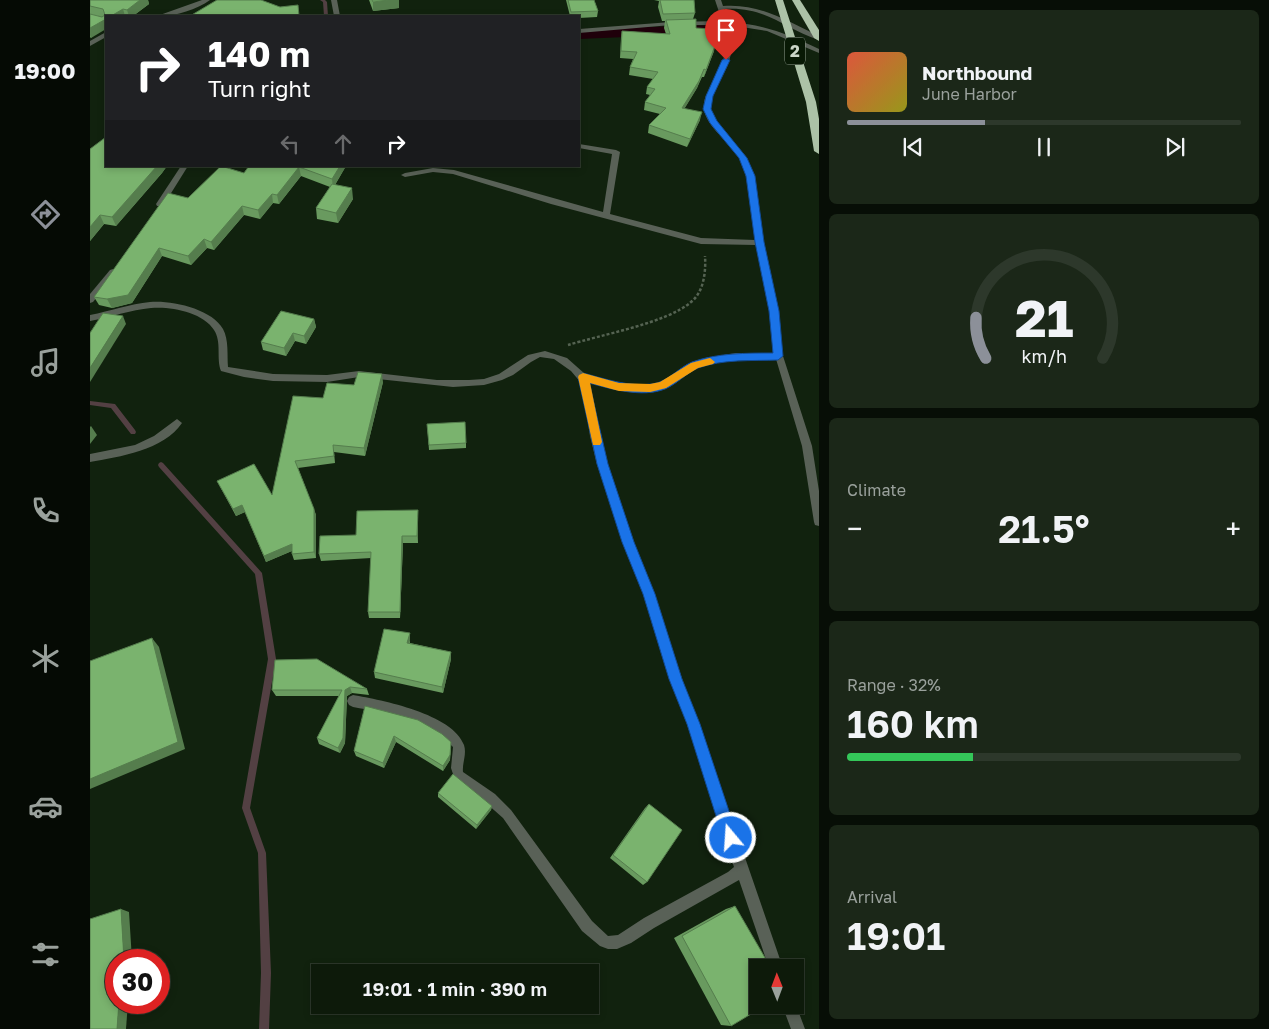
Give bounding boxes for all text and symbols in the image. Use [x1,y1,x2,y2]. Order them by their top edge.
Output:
pin [705,9,747,60]
icon: arrive [712,16,740,44]
text: 140 m [208,33,310,75]
icon: right [125,35,190,100]
road number: 2 [785,37,805,64]
text: 19:00 [15,57,75,84]
text: Northbound [922,61,1032,84]
text: Turn right [208,75,311,102]
text: June Harbor [922,84,1017,104]
icon: left [276,130,304,158]
icon: ahead [329,130,357,158]
icon: right [382,130,410,158]
icon: previous [899,133,927,161]
icon: pause [1030,133,1058,161]
icon: next [1161,133,1189,161]
icon: directions [28,197,63,232]
text: 21 [1015,286,1073,348]
icon: music [28,345,63,380]
text: km/h [1021,345,1067,367]
text: Climate [847,480,906,500]
icon: phone [28,493,63,528]
text: 21.5° [998,506,1090,551]
text: − [847,512,862,545]
text: + [1226,512,1241,545]
icon: climate [28,641,63,676]
text: Range · 32% [847,675,941,695]
text: 160 km [847,701,979,746]
icon: car [28,789,63,824]
position arrow [704,811,756,863]
text: Arrival [847,887,897,907]
text: 19:01 [847,913,945,958]
icon: filters [28,937,63,972]
speed limit sign: 30 [105,949,170,1014]
north arrow [749,959,804,1014]
map controls [749,959,804,1014]
text: 19:01 · 1 min · 390 m [363,977,547,1000]

